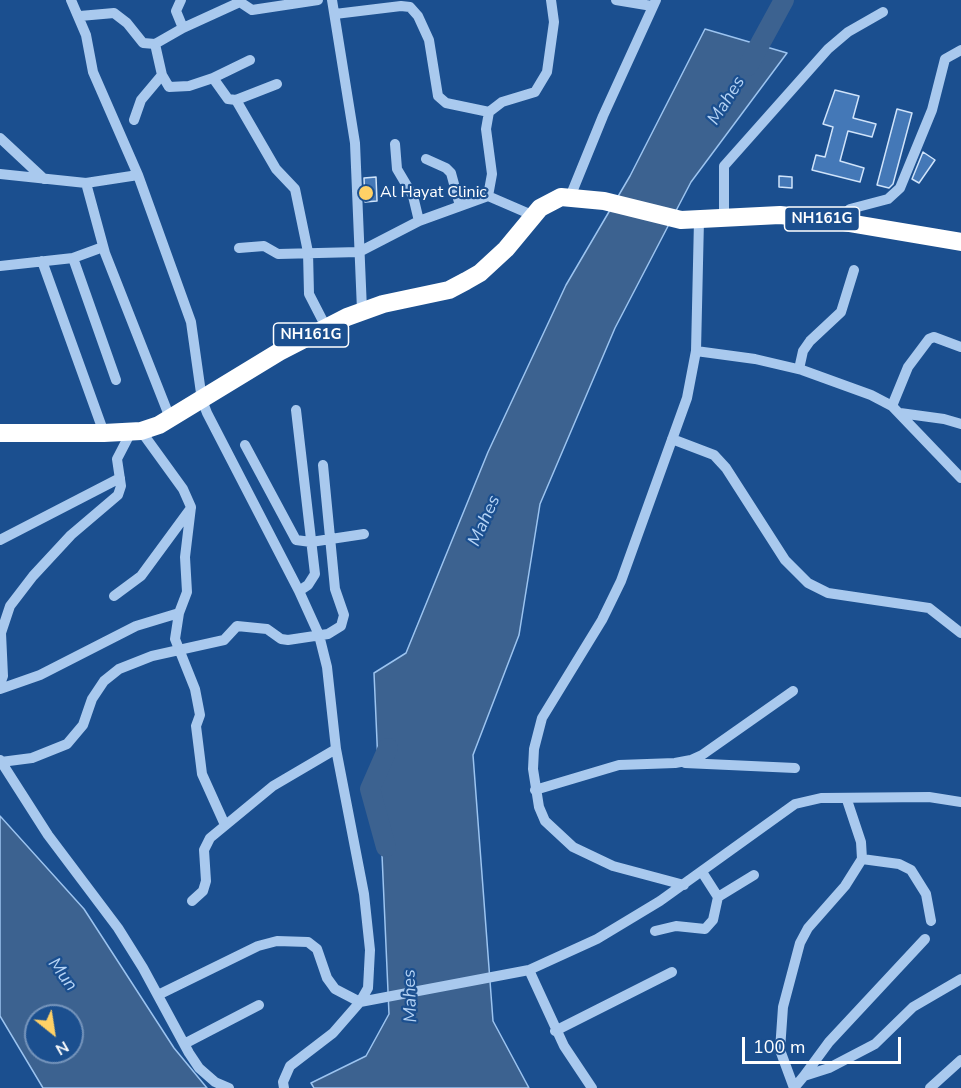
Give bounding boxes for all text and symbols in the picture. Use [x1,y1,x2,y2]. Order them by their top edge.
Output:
water label: Mahes [704,73,750,129]
place label: Al Hayat Clinic [380,183,487,203]
marker: Al Hayat Clinic [357,184,375,202]
road number: NH161G [784,207,860,231]
road number: NH161G [274,323,348,347]
water label: Mahes [464,492,506,550]
water label: Mun [43,954,81,996]
water label: Mahes [399,969,423,1023]
north arrow [24,1004,84,1064]
scale bar [745,1025,904,1063]
text: N [51,1035,73,1060]
text: 100 m [753,1035,805,1059]

